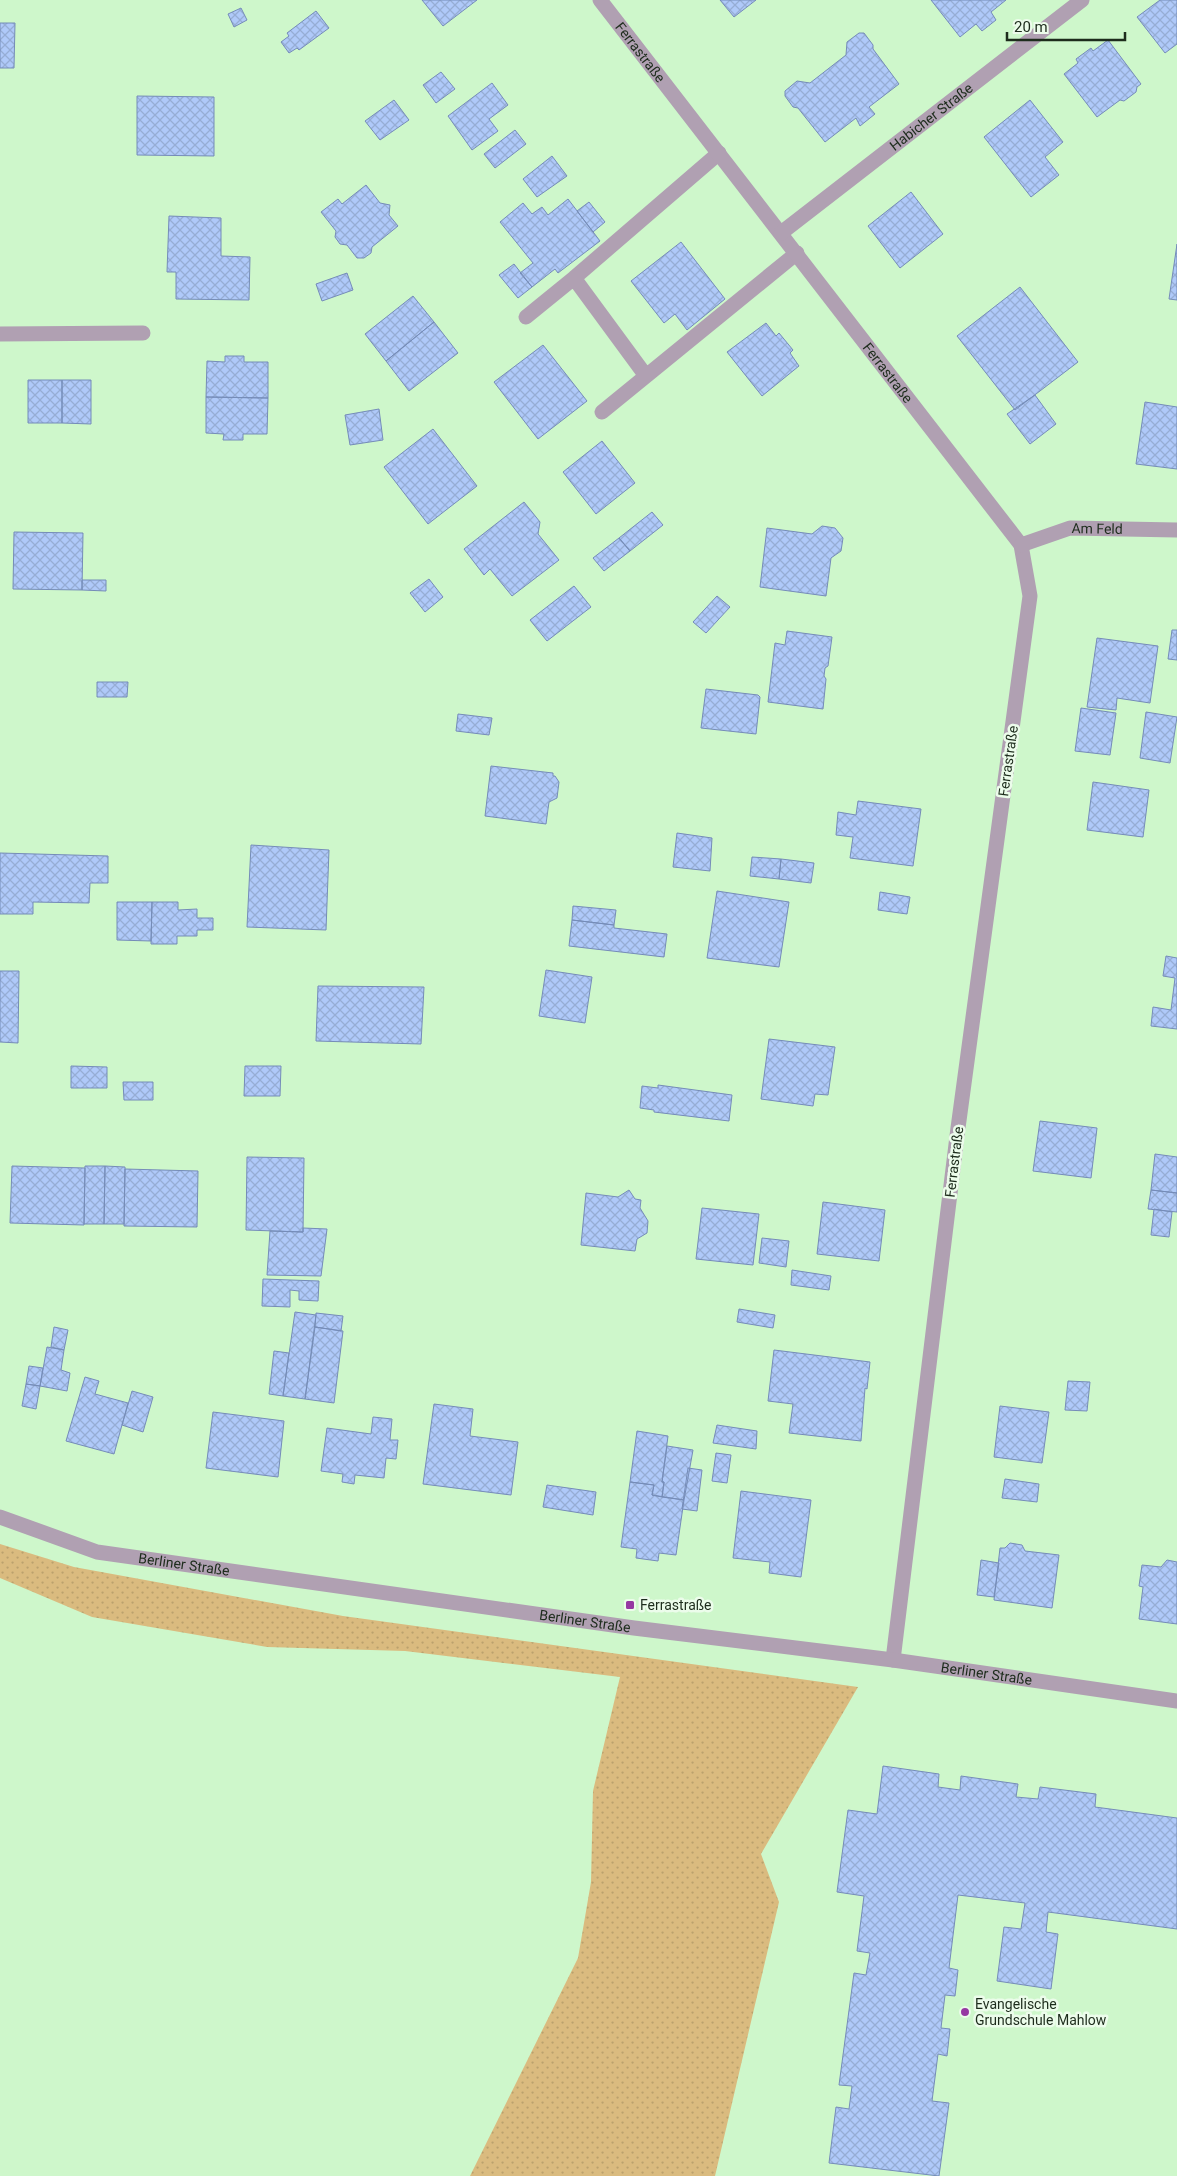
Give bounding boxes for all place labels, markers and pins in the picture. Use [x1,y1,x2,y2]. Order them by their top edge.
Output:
place label: Ferrastraße [640,1597,712,1613]
marker: Ferrastraße [624,1599,636,1611]
place label: Evangelische Grundschule Mahlow [975,1996,1107,2028]
marker: Evangelische Grundschule Mahlow [959,2006,971,2018]

